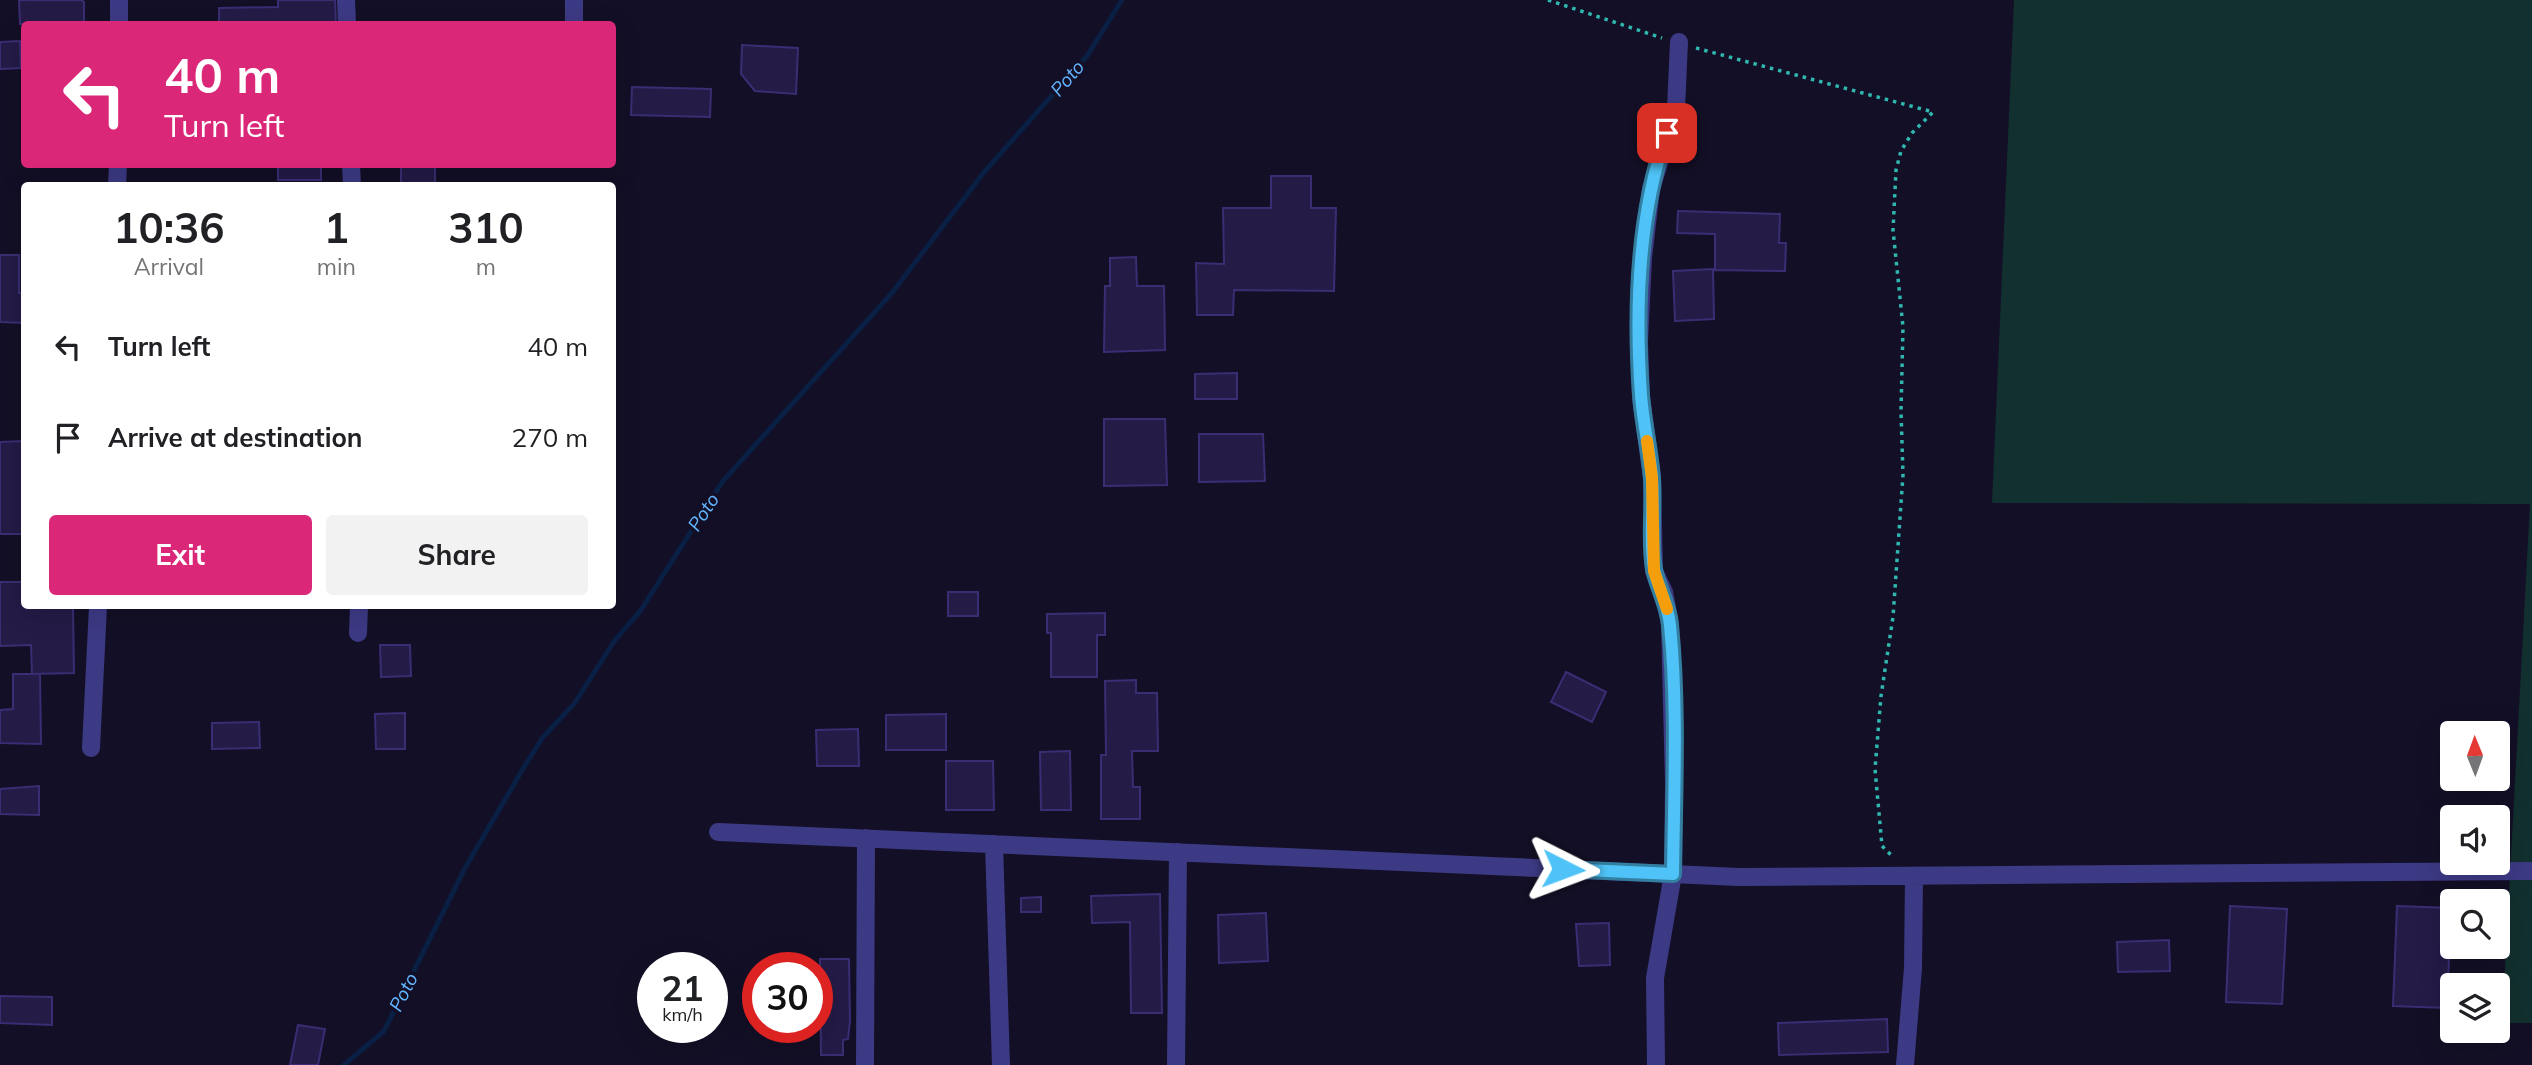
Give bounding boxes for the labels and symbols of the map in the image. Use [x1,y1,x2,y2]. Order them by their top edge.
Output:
water label: Poto [1045,55,1089,101]
pin [1637,103,1697,163]
water label: Poto [682,489,724,535]
north arrow [2440,721,2510,791]
position arrow [1526,832,1600,906]
speed limit sign: 30 [742,952,833,1043]
water label: Poto [383,969,423,1015]

